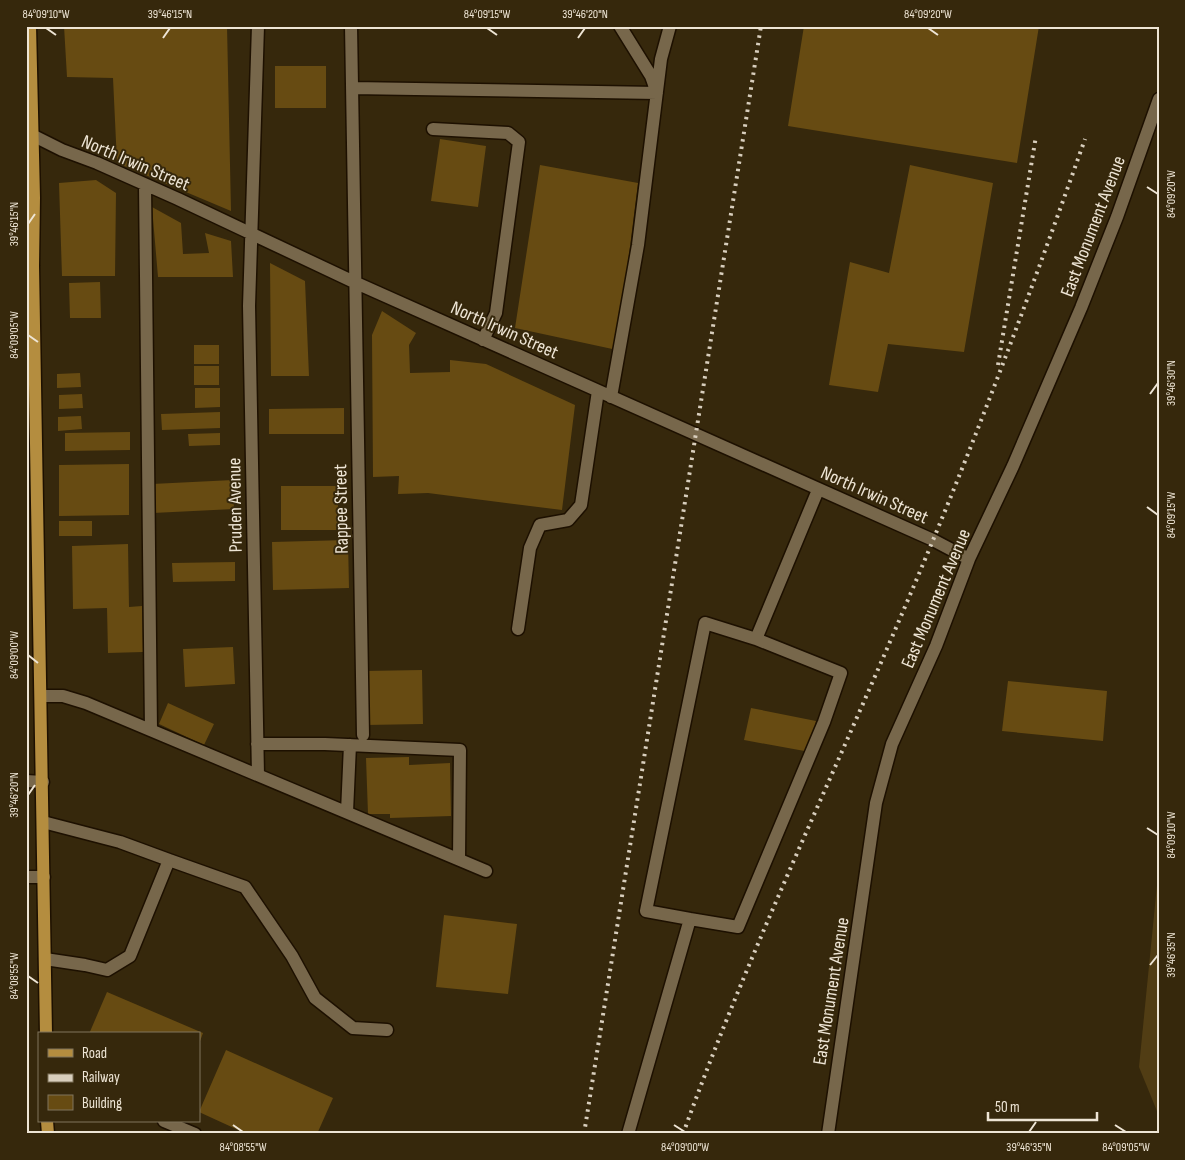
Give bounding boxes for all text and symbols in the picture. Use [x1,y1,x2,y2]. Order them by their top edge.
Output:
text: 84°09'10"W [22,7,70,22]
text: 39°46'15"N [148,7,192,22]
text: 84°09'15"W [464,7,510,22]
text: 39°46'20"N [562,7,608,22]
text: 84°09'20"W [904,7,952,22]
street label: North Irwin Street [78,130,193,197]
street label: East Monument Avenue [1056,153,1131,300]
text: 84°09'20"W [1164,170,1179,218]
text: 39°46'15"N [7,202,22,246]
street label: North Irwin Street [447,296,562,364]
text: 84°09'05"W [7,311,22,359]
text: 39°46'30"N [1164,360,1179,406]
street label: Pruden Avenue [223,457,248,552]
street label: North Irwin Street [817,461,932,529]
street label: Rappee Street [329,464,354,554]
text: 84°09'15"W [1164,492,1179,538]
street label: East Monument Avenue [897,525,976,672]
text: 84°09'00"W [7,631,22,679]
text: 39°46'20"N [7,772,22,818]
text: 84°09'10"W [1164,811,1179,859]
street label: East Monument Avenue [808,916,855,1067]
text: 39°46'35"N [1164,932,1179,978]
text: 84°08'55"W [7,952,22,1000]
legend [38,1032,200,1122]
text: Road [82,1044,107,1063]
text: Railway [82,1068,120,1087]
scale bar [988,1090,1096,1122]
text: Building [82,1094,122,1113]
text: 50 m [995,1098,1020,1117]
text: 84°08'55"W [220,1140,267,1155]
text: 84°09'00"W [661,1140,709,1155]
text: 39°46'35"N [1006,1140,1052,1155]
text: 84°09'05"W [1102,1140,1150,1155]

